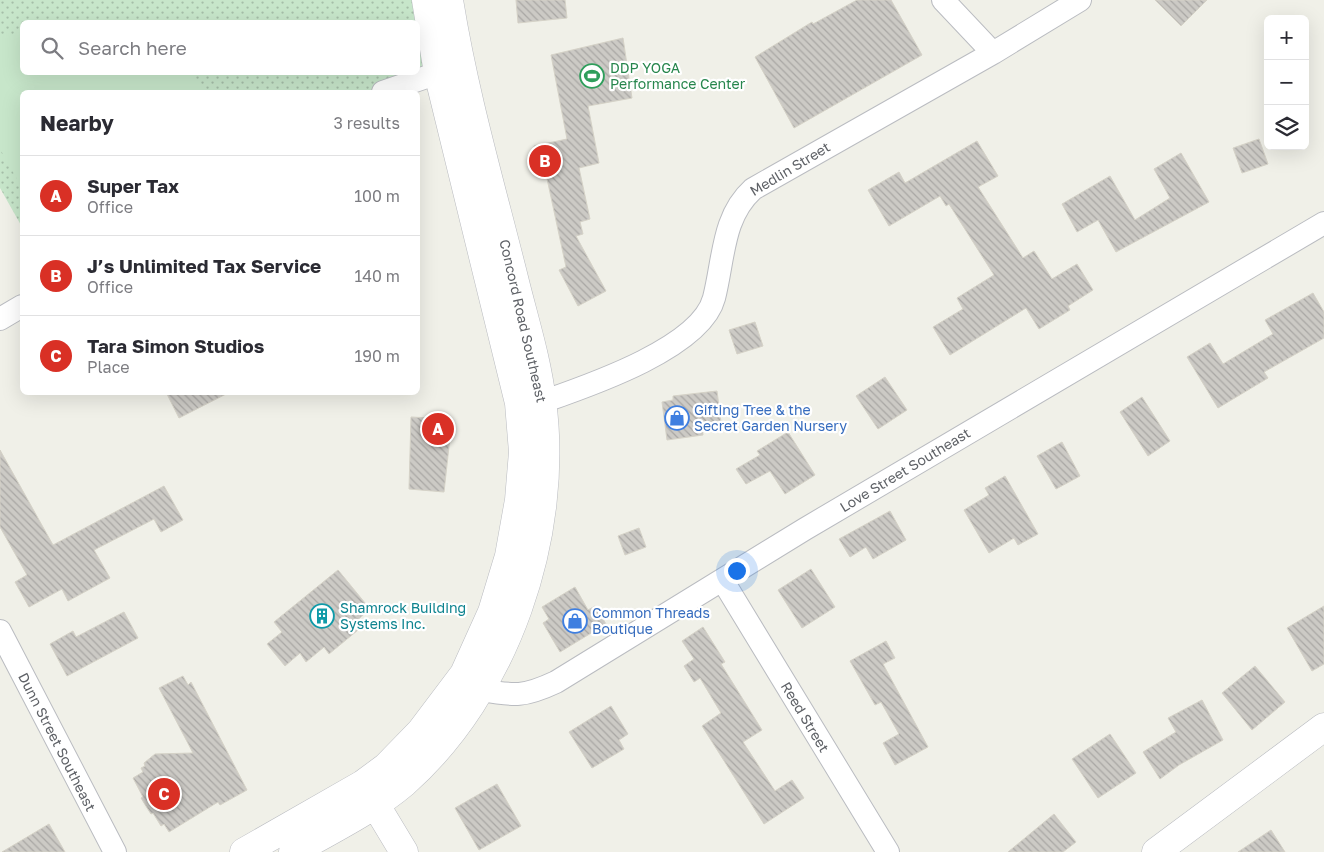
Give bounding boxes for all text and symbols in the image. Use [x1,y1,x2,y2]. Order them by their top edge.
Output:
map controls [1264,15,1309,150]
button: + [1264,15,1309,60]
search box [20,20,420,75]
icon: search [38,34,66,62]
text: Search here [78,36,187,59]
place label: DDP YOGA Performance Center [610,59,746,92]
button: − [1264,60,1309,105]
sports icon: DDP YOGA Performance Center [579,63,605,89]
button: layers [1264,105,1309,150]
text: Nearby [40,110,114,136]
text: 3 results [333,113,400,133]
street label: Medlin Street [747,138,833,199]
pin: B [529,142,561,180]
text: Super Tax [87,174,179,197]
text: A [50,186,62,206]
text: 100 m [354,186,400,206]
text: Office [87,197,133,217]
street label: Concord Road Southeast [496,238,551,404]
text: J’s Unlimited Tax Service [87,254,321,277]
text: B [50,266,62,286]
text: 140 m [354,266,400,286]
text: Office [87,277,133,297]
text: Tara Simon Studios [87,334,264,357]
text: C [50,346,62,366]
text: 190 m [354,346,400,366]
text: Place [87,357,130,377]
place label: Gifting Tree & the Secret Garden Nursery [694,401,847,434]
shop icon: Gifting Tree & the Secret Garden Nursery [664,405,690,431]
pin: A [422,410,454,448]
street label: Love Street Southeast [836,424,973,515]
your location [724,558,750,584]
place label: Shamrock Building Systems Inc. [340,599,466,632]
building icon: Shamrock Building Systems Inc. [309,603,335,629]
place label: Common Threads Boutique [592,604,710,637]
shop icon: Common Threads Boutique [562,608,588,634]
street label: Dunn Street Southeast [15,670,100,814]
street label: Reed Street [778,678,833,755]
pin: C [148,775,180,813]

